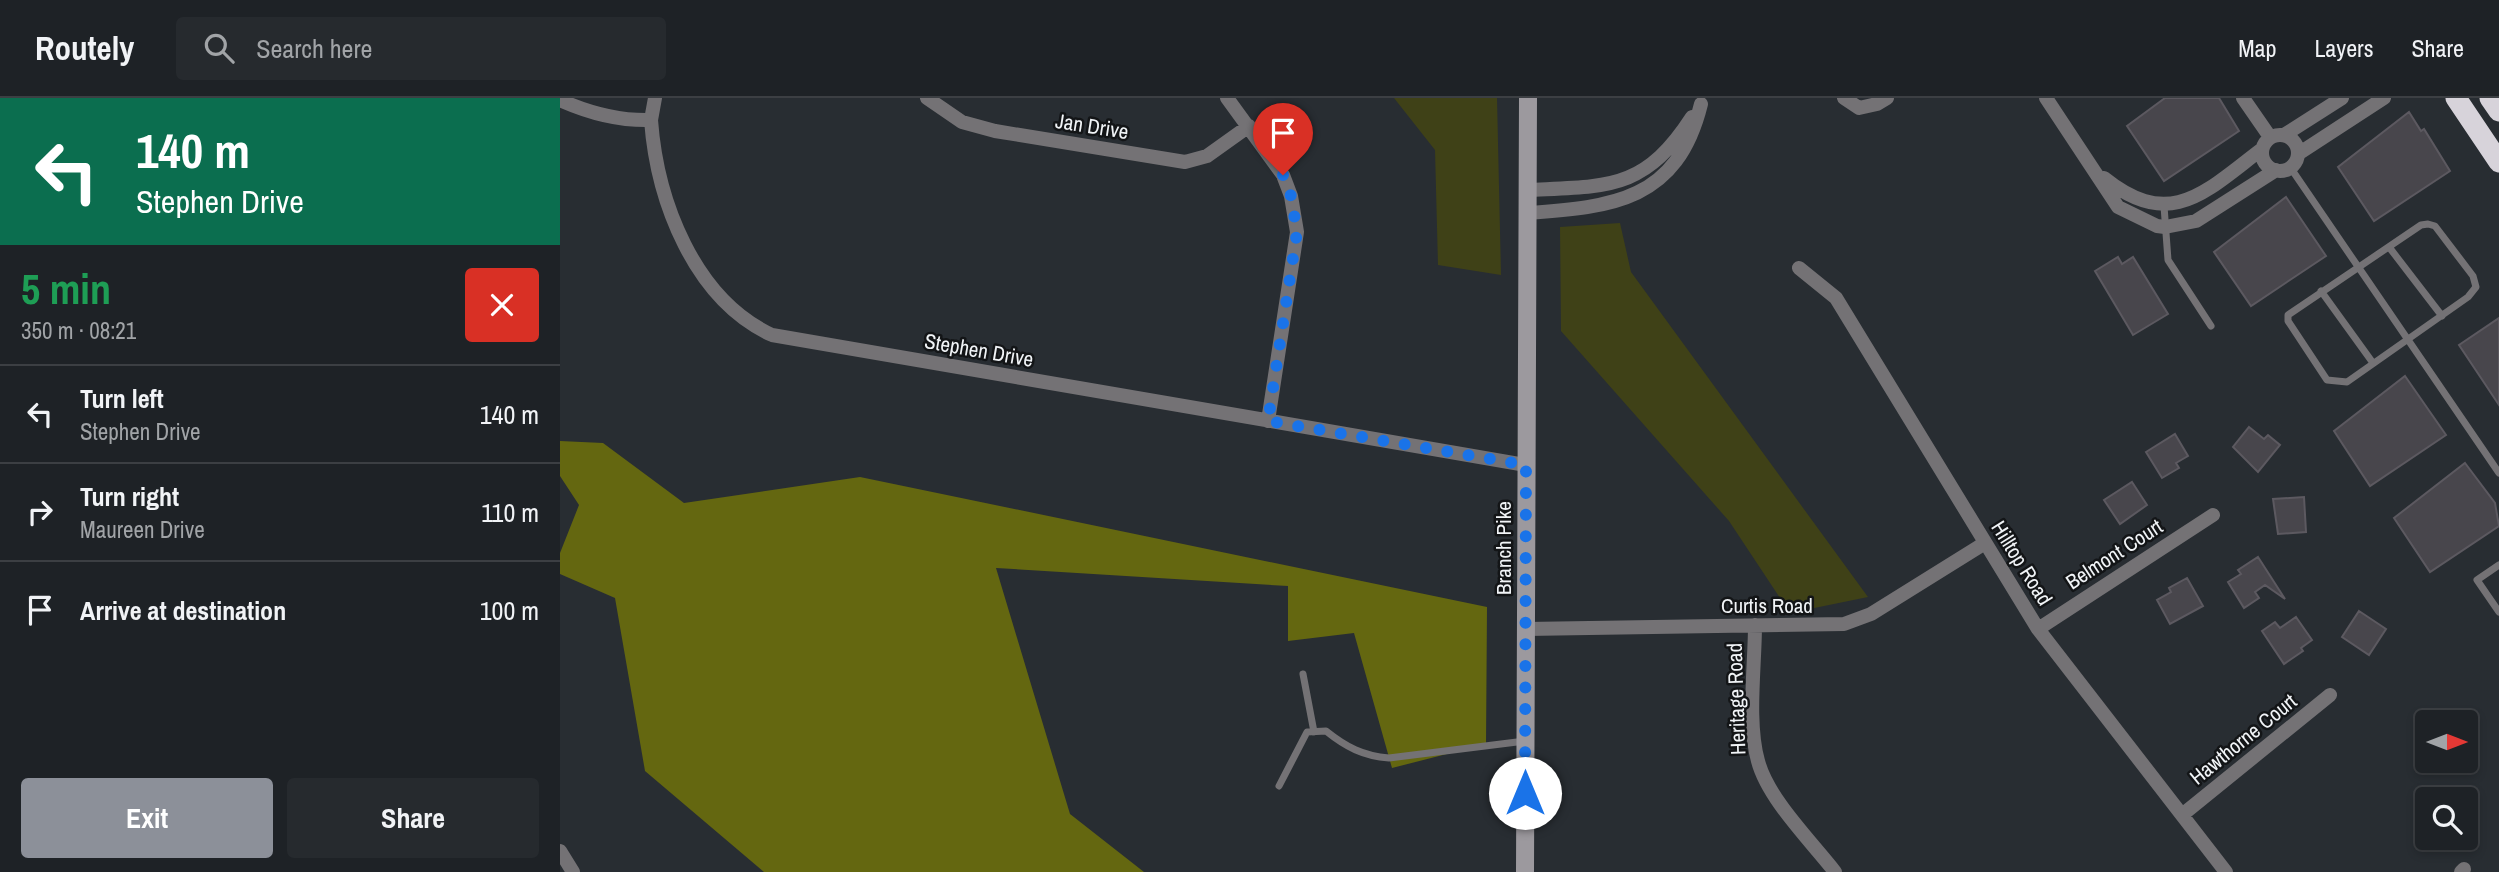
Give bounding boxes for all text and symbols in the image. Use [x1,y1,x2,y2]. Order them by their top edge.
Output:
search box [176,17,666,80]
text: Routely [35,26,134,70]
icon: search [200,29,238,67]
text: Search here [256,31,372,66]
text: Map [2238,32,2276,64]
text: Layers [2314,32,2373,64]
text: Share [2411,32,2464,64]
pin [1253,103,1313,175]
street label: Jan Drive [1053,106,1131,146]
icon: arrive [1264,114,1302,152]
text: 140 m [136,117,250,183]
icon: left [21,126,112,217]
text: Stephen Drive [136,180,304,223]
text: 5 min [21,261,111,317]
button: close [465,268,539,342]
text: 350 m · 08:21 [21,315,136,346]
street label: Stephen Drive [922,326,1036,374]
text: Turn left [80,381,164,416]
icon: left [21,395,59,433]
text: 140 m [480,397,539,432]
text: Stephen Drive [80,416,201,447]
text: Turn right [80,479,179,514]
icon: right [21,493,59,531]
text: 110 m [481,495,539,530]
street label: Branch Pike [1489,501,1518,595]
street label: Belmont Court [2060,512,2168,596]
text: Maureen Drive [80,514,205,545]
street label: Hilltop Road [1985,515,2059,611]
icon: arrive [21,591,59,629]
street label: Curtis Road [1721,591,1813,620]
text: Arrive at destination [80,593,286,628]
text: 100 m [480,593,539,628]
street label: Heritage Road [1720,643,1752,755]
street label: Hawthorne Court [2183,687,2303,791]
north arrow [2415,710,2478,774]
map controls [2415,710,2478,850]
position arrow [1488,756,1562,830]
button: Exit [21,778,273,858]
button: Share [287,778,539,858]
button: search [2415,787,2478,850]

